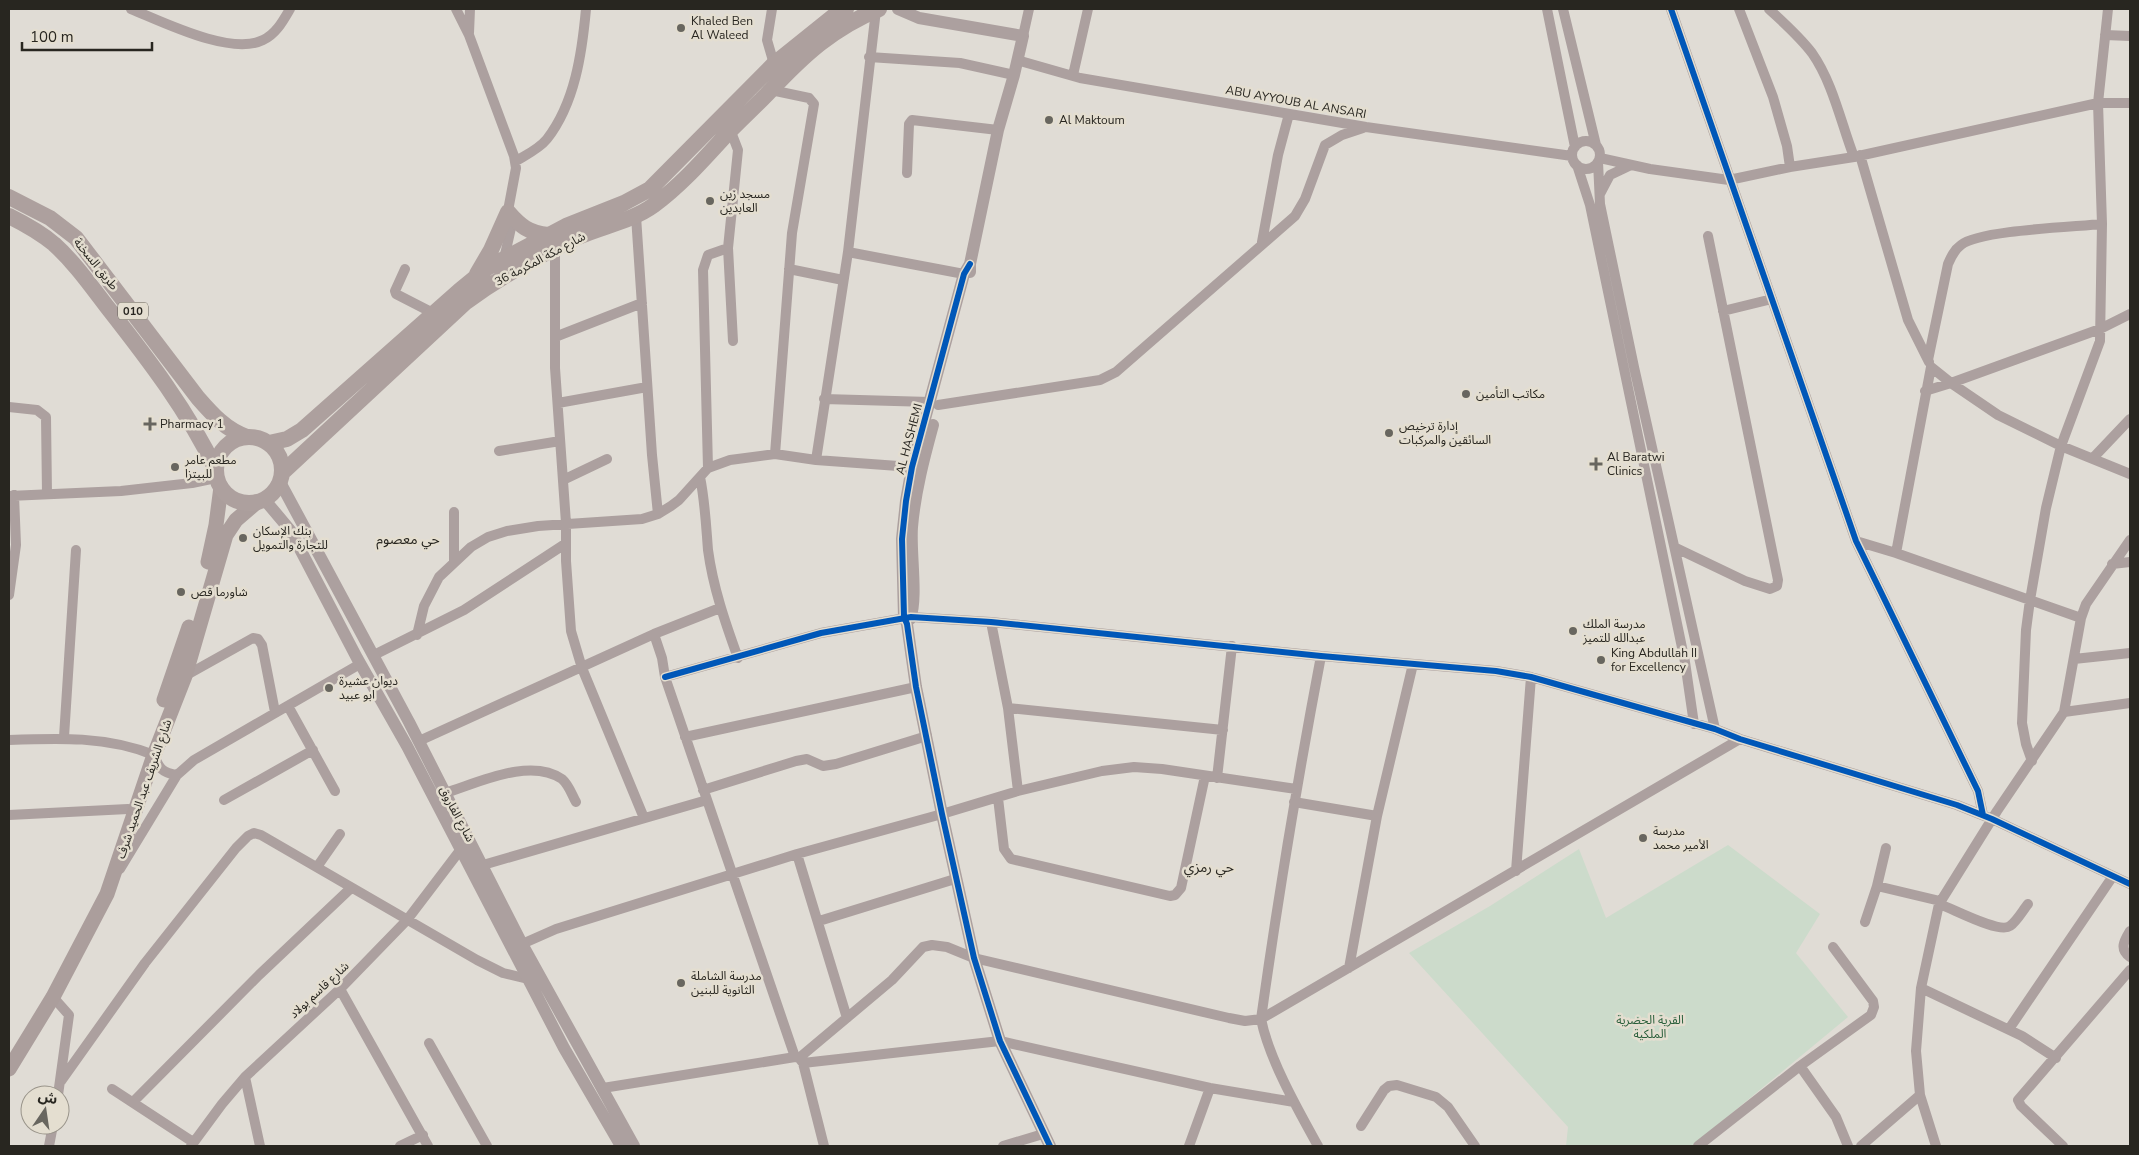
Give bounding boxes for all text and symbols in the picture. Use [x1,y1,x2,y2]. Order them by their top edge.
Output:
place label: Khaled Ben Al Waleed [691,13,753,43]
scale bar [22,20,152,52]
marker: Khaled Ben Al Waleed [675,22,687,34]
text: 100 m [30,27,74,47]
street label: ABU AYYOUB AL ANSARI [1224,82,1368,122]
place label: Al Maktoum [1059,112,1125,128]
marker: Al Maktoum [1043,114,1055,126]
place label: مسجد زين العابدين [720,186,770,216]
marker: مسجد زين العابدين [704,195,716,207]
street label: شارع مكة المكرمة 36 [492,228,589,291]
street label: طريق السخنة [70,235,122,293]
road number: 010 [118,302,148,320]
place label: مكاتب التأمين [1476,386,1545,402]
marker: مكاتب التأمين [1460,388,1472,400]
street label: AL HASHEMI [892,402,926,476]
place label: Pharmacy 1 [160,416,224,432]
marker: Pharmacy 1 [144,418,156,430]
place label: إدارة ترخيص السائقين والمركبات [1399,418,1491,448]
marker: إدارة ترخيص السائقين والمركبات [1383,427,1395,439]
place label: Al Baratwi Clinics [1607,449,1665,479]
place label: مطعم عامر للبيتزا [184,452,236,482]
marker: Al Baratwi Clinics [1589,457,1603,471]
marker: مطعم عامر للبيتزا [169,461,181,473]
place label: بنك الإسكان للتجارة والتمويل [253,523,328,553]
district label: حي معصوم [376,530,440,550]
marker: بنك الإسكان للتجارة والتمويل [237,532,249,544]
place label: شاورما قص [191,584,248,600]
marker: شاورما قص [175,586,187,598]
place label: مدرسة الملك عبدالله للتميز [1582,616,1646,646]
marker: مدرسة الملك عبدالله للتميز [1567,625,1579,637]
place label: King Abdullah II for Excellency [1611,645,1697,675]
marker: King Abdullah II for Excellency [1595,654,1607,666]
place label: ديوان عشيرة ابو عبيد [339,673,398,703]
marker: ديوان عشيرة ابو عبيد [323,682,335,694]
street label: شارع الشريف عبد الحميد شرف [113,717,176,861]
street label: شارع الفاروق [435,783,478,845]
place label: مدرسة الأمير محمد [1653,823,1709,853]
marker: مدرسة الأمير محمد [1637,832,1649,844]
district label: حي رمزي [1184,858,1234,878]
street label: شارع قاسم بولاد [286,958,353,1023]
place label: مدرسة الشاملة الثانوية للبنين [691,968,761,998]
marker: مدرسة الشاملة الثانوية للبنين [675,977,687,989]
park label: القرية الحضرية الملكية [1616,1012,1684,1042]
north arrow [20,1085,70,1135]
text: ش [36,1086,59,1109]

